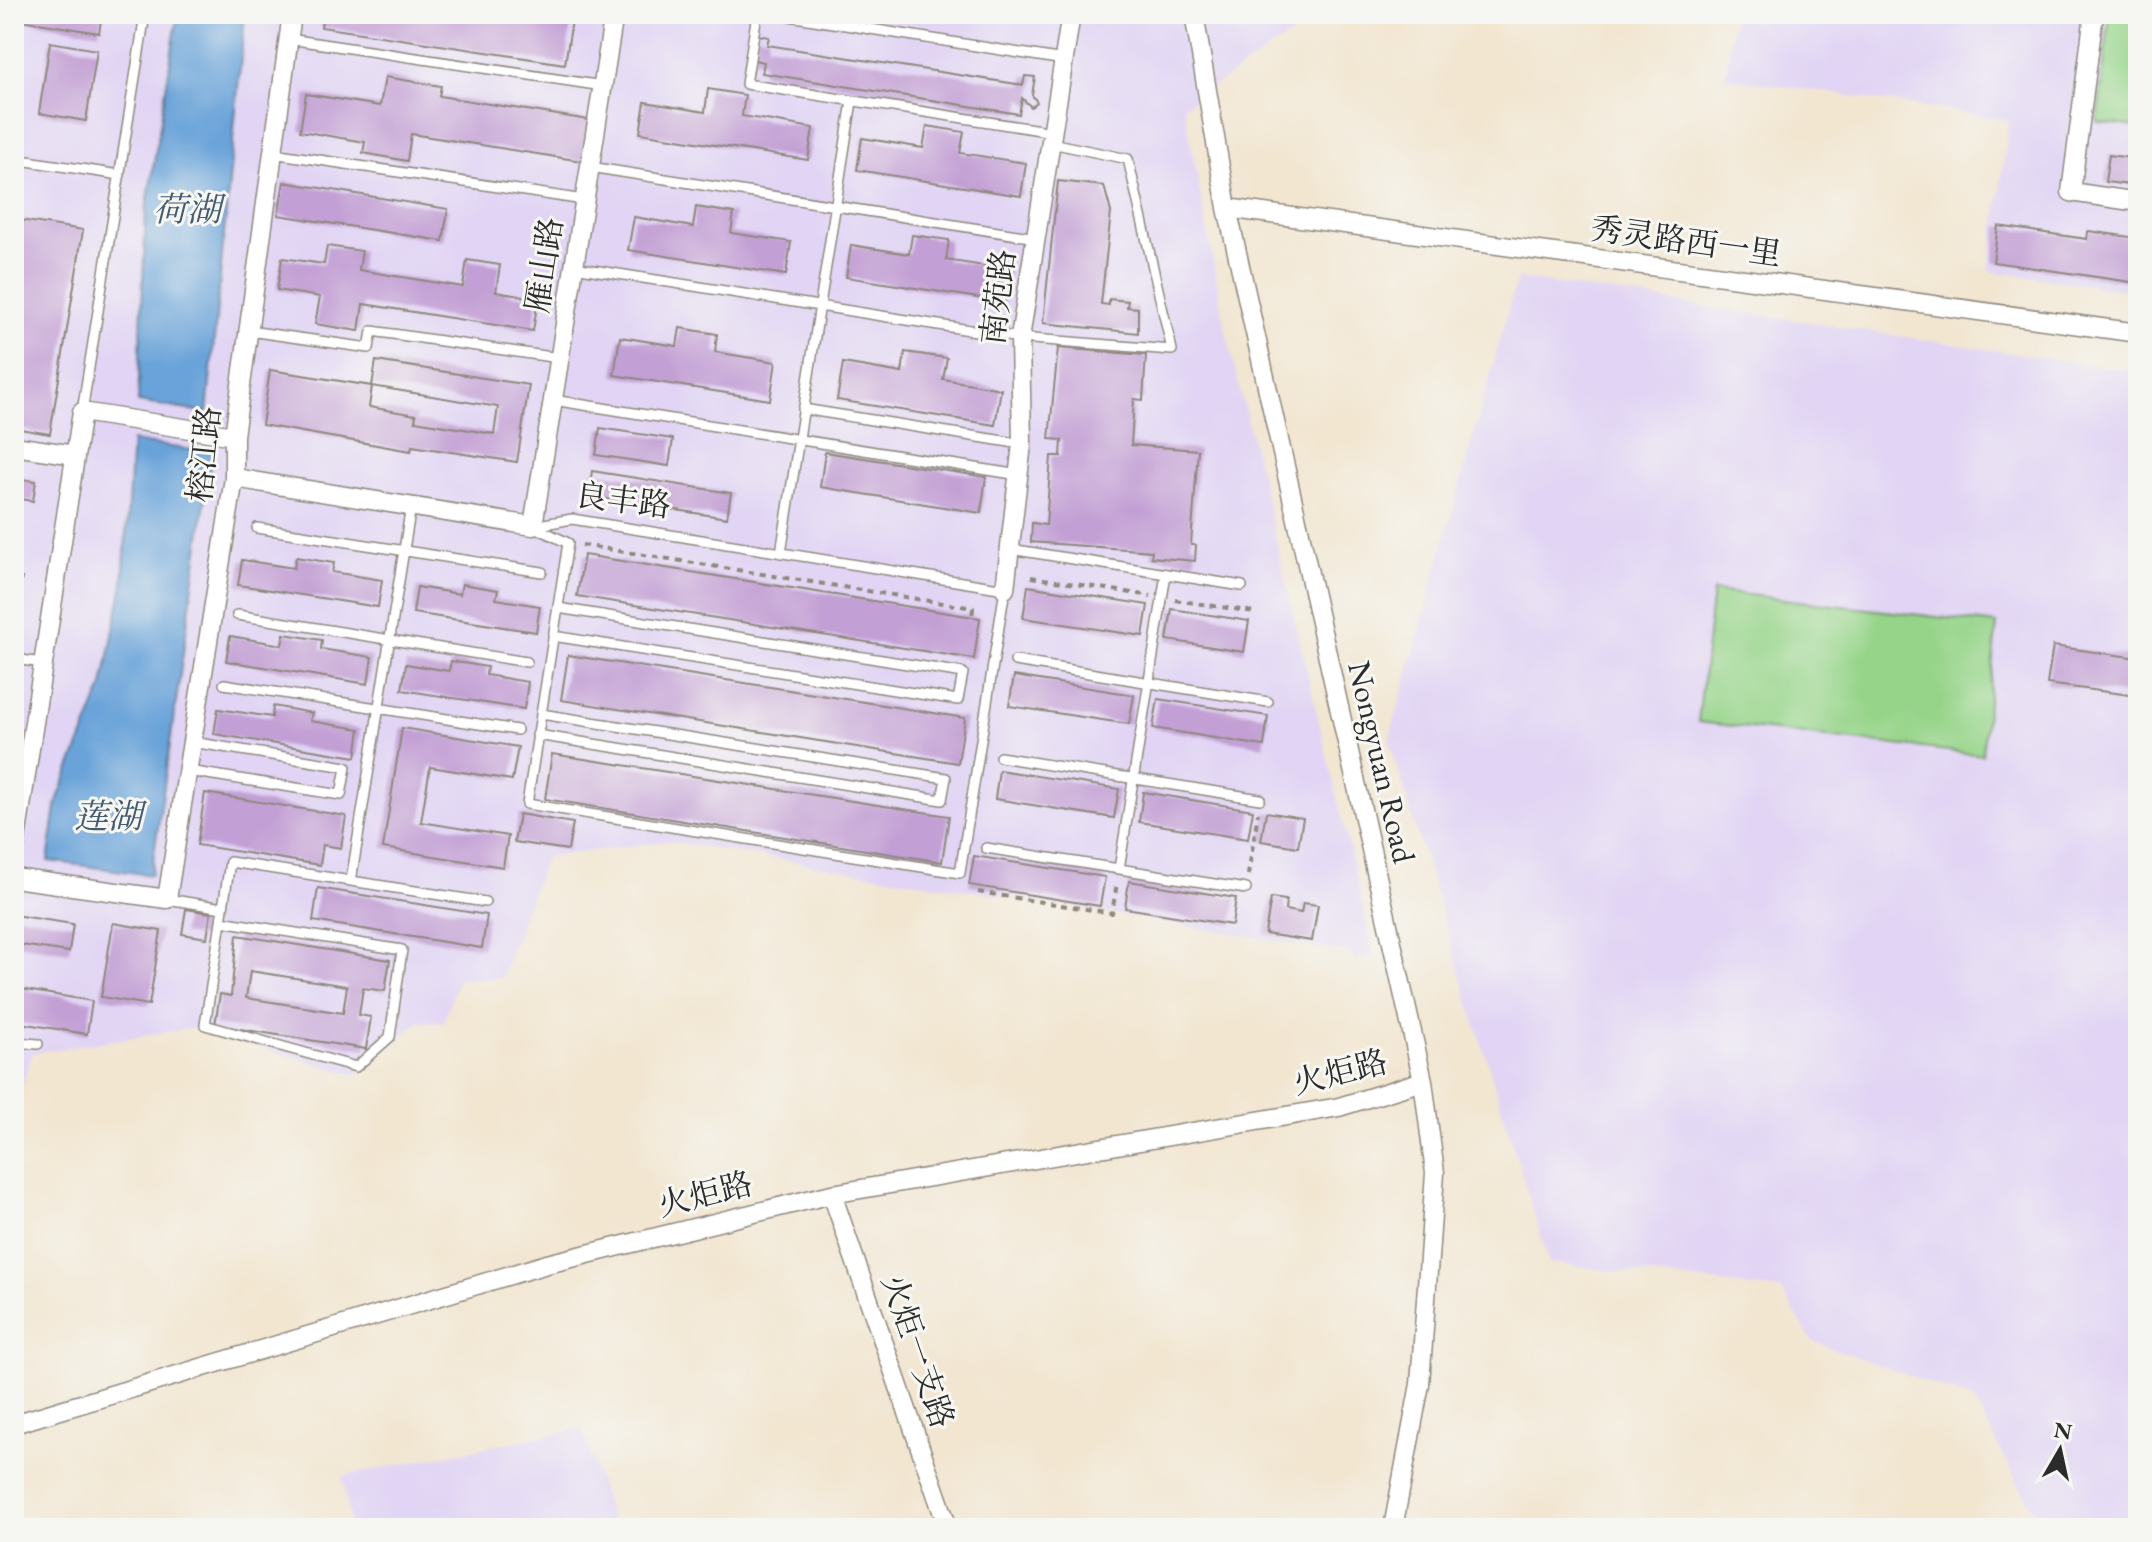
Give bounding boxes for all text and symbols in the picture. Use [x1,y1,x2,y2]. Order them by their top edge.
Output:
water label: 荷湖 [153,187,227,231]
street label: 秀灵路西一里 [1588,207,1784,275]
street label: 雁山路 [516,214,572,316]
street label: 南苑路 [971,247,1025,347]
street label: 榕江路 [178,404,230,504]
street label: 良丰路 [573,473,673,527]
street label: Nongyuan Road [1338,657,1426,868]
water label: 莲湖 [74,794,148,838]
street label: 火炬路 [1288,1040,1392,1104]
street label: 火炬路 [653,1162,757,1226]
street label: 火炬一支路 [872,1269,964,1433]
north arrow [2020,1410,2100,1490]
text: N [2052,1415,2074,1446]

